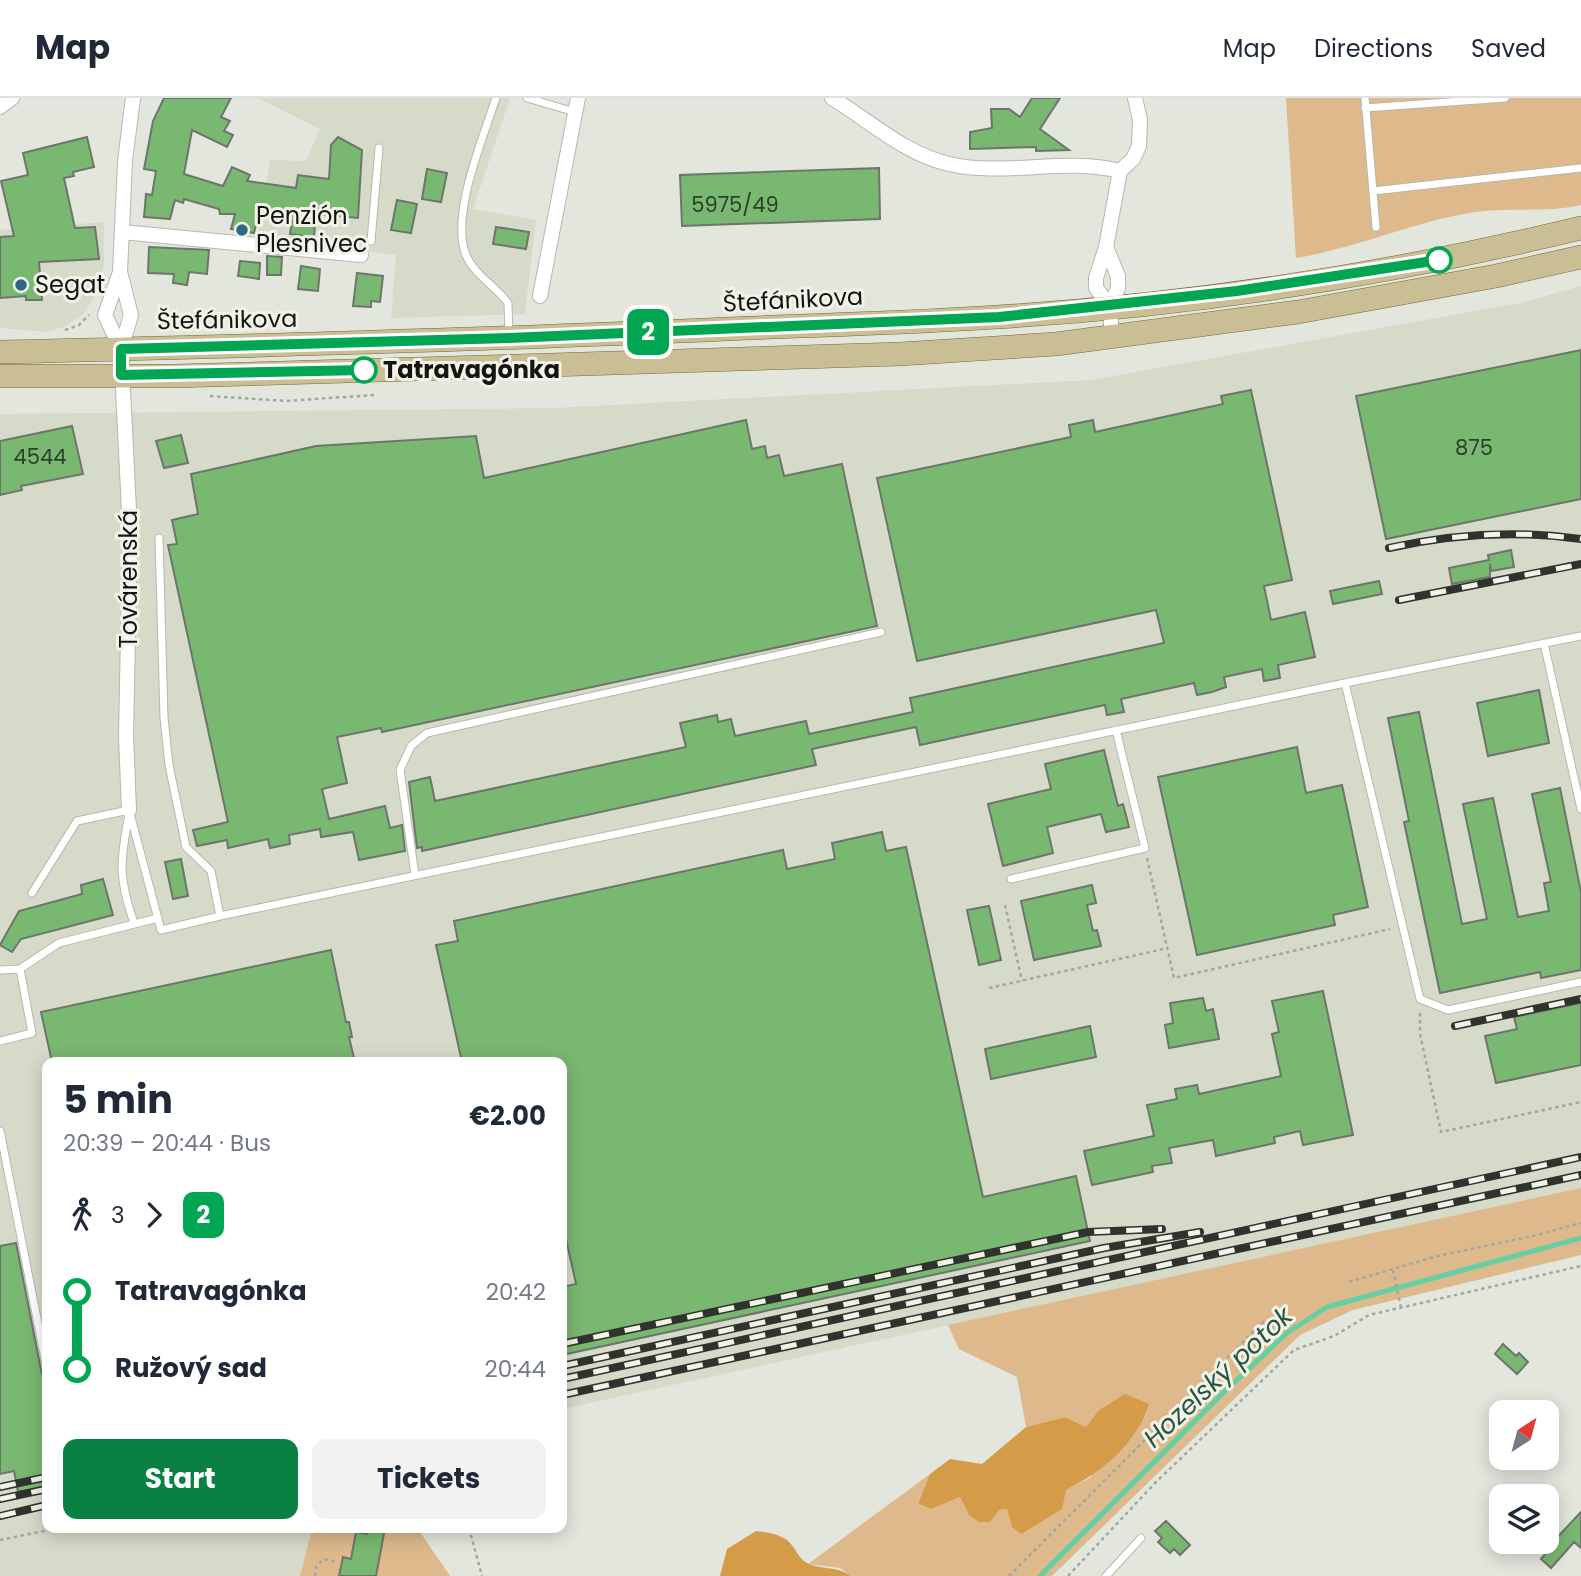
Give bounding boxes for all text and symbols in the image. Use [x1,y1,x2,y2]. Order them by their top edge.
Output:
text: Map [35,24,110,71]
text: Map [1223,32,1276,65]
text: Directions [1314,32,1433,65]
text: Saved [1471,32,1546,65]
house number: 5975/49 [691,190,779,219]
place label: Penzión Plesnivec [256,199,367,260]
marker: Penzión Plesnivec [234,222,250,238]
unlabelled marker [1426,247,1452,273]
place label: Segat [35,268,105,301]
marker: Segat [13,277,29,293]
street label: Štefánikova [722,279,864,320]
street label: Štefánikova [156,302,298,337]
line badge: 2 [625,309,671,355]
text: 2 [641,315,655,348]
place label: Tatravagónka [383,353,560,386]
marker: Tatravagónka [351,357,377,383]
house number: 875 [1455,433,1493,462]
house number: 4544 [14,442,66,471]
street label: Továrenská [112,510,145,648]
text: 5 min [63,1073,173,1126]
text: €2.00 [469,1098,546,1134]
text: 20:39 – 20:44 · Bus [63,1127,271,1159]
icon: walk [63,1196,101,1234]
icon: forward [135,1196,173,1234]
text: 2 [197,1198,210,1231]
text: 3 [111,1199,125,1231]
text: Tatravagónka [115,1273,307,1309]
text: 20:42 [486,1276,546,1308]
water label: Hozelský potok [1136,1297,1302,1456]
text: Ružový sad [115,1350,267,1386]
text: 20:44 [484,1353,546,1385]
north arrow [1489,1400,1559,1470]
map controls [1489,1400,1559,1554]
button: Start [63,1439,298,1519]
button: Tickets [312,1439,546,1519]
button: layers [1489,1484,1559,1554]

